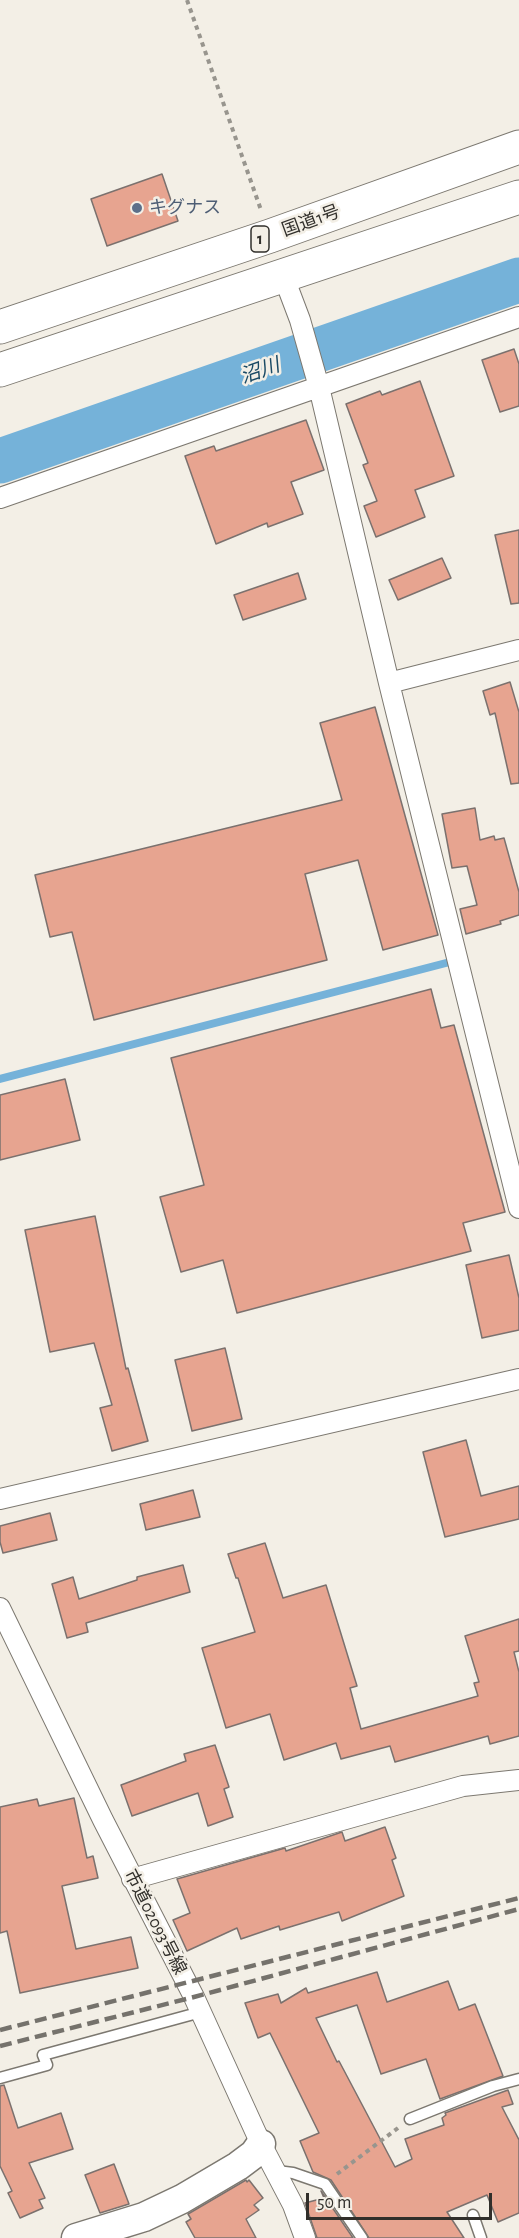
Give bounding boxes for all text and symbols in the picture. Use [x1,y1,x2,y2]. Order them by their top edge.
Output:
place label: キグナス [149,197,221,219]
marker: キグナス [130,201,144,215]
street label: 国道1号 [279,201,343,241]
road number: 1 [251,226,269,252]
water label: 沼川 [237,353,283,389]
street label: 市道02093号線 [119,1866,191,1978]
scale bar [309,2181,495,2219]
text: 50 m [317,2194,351,2212]

